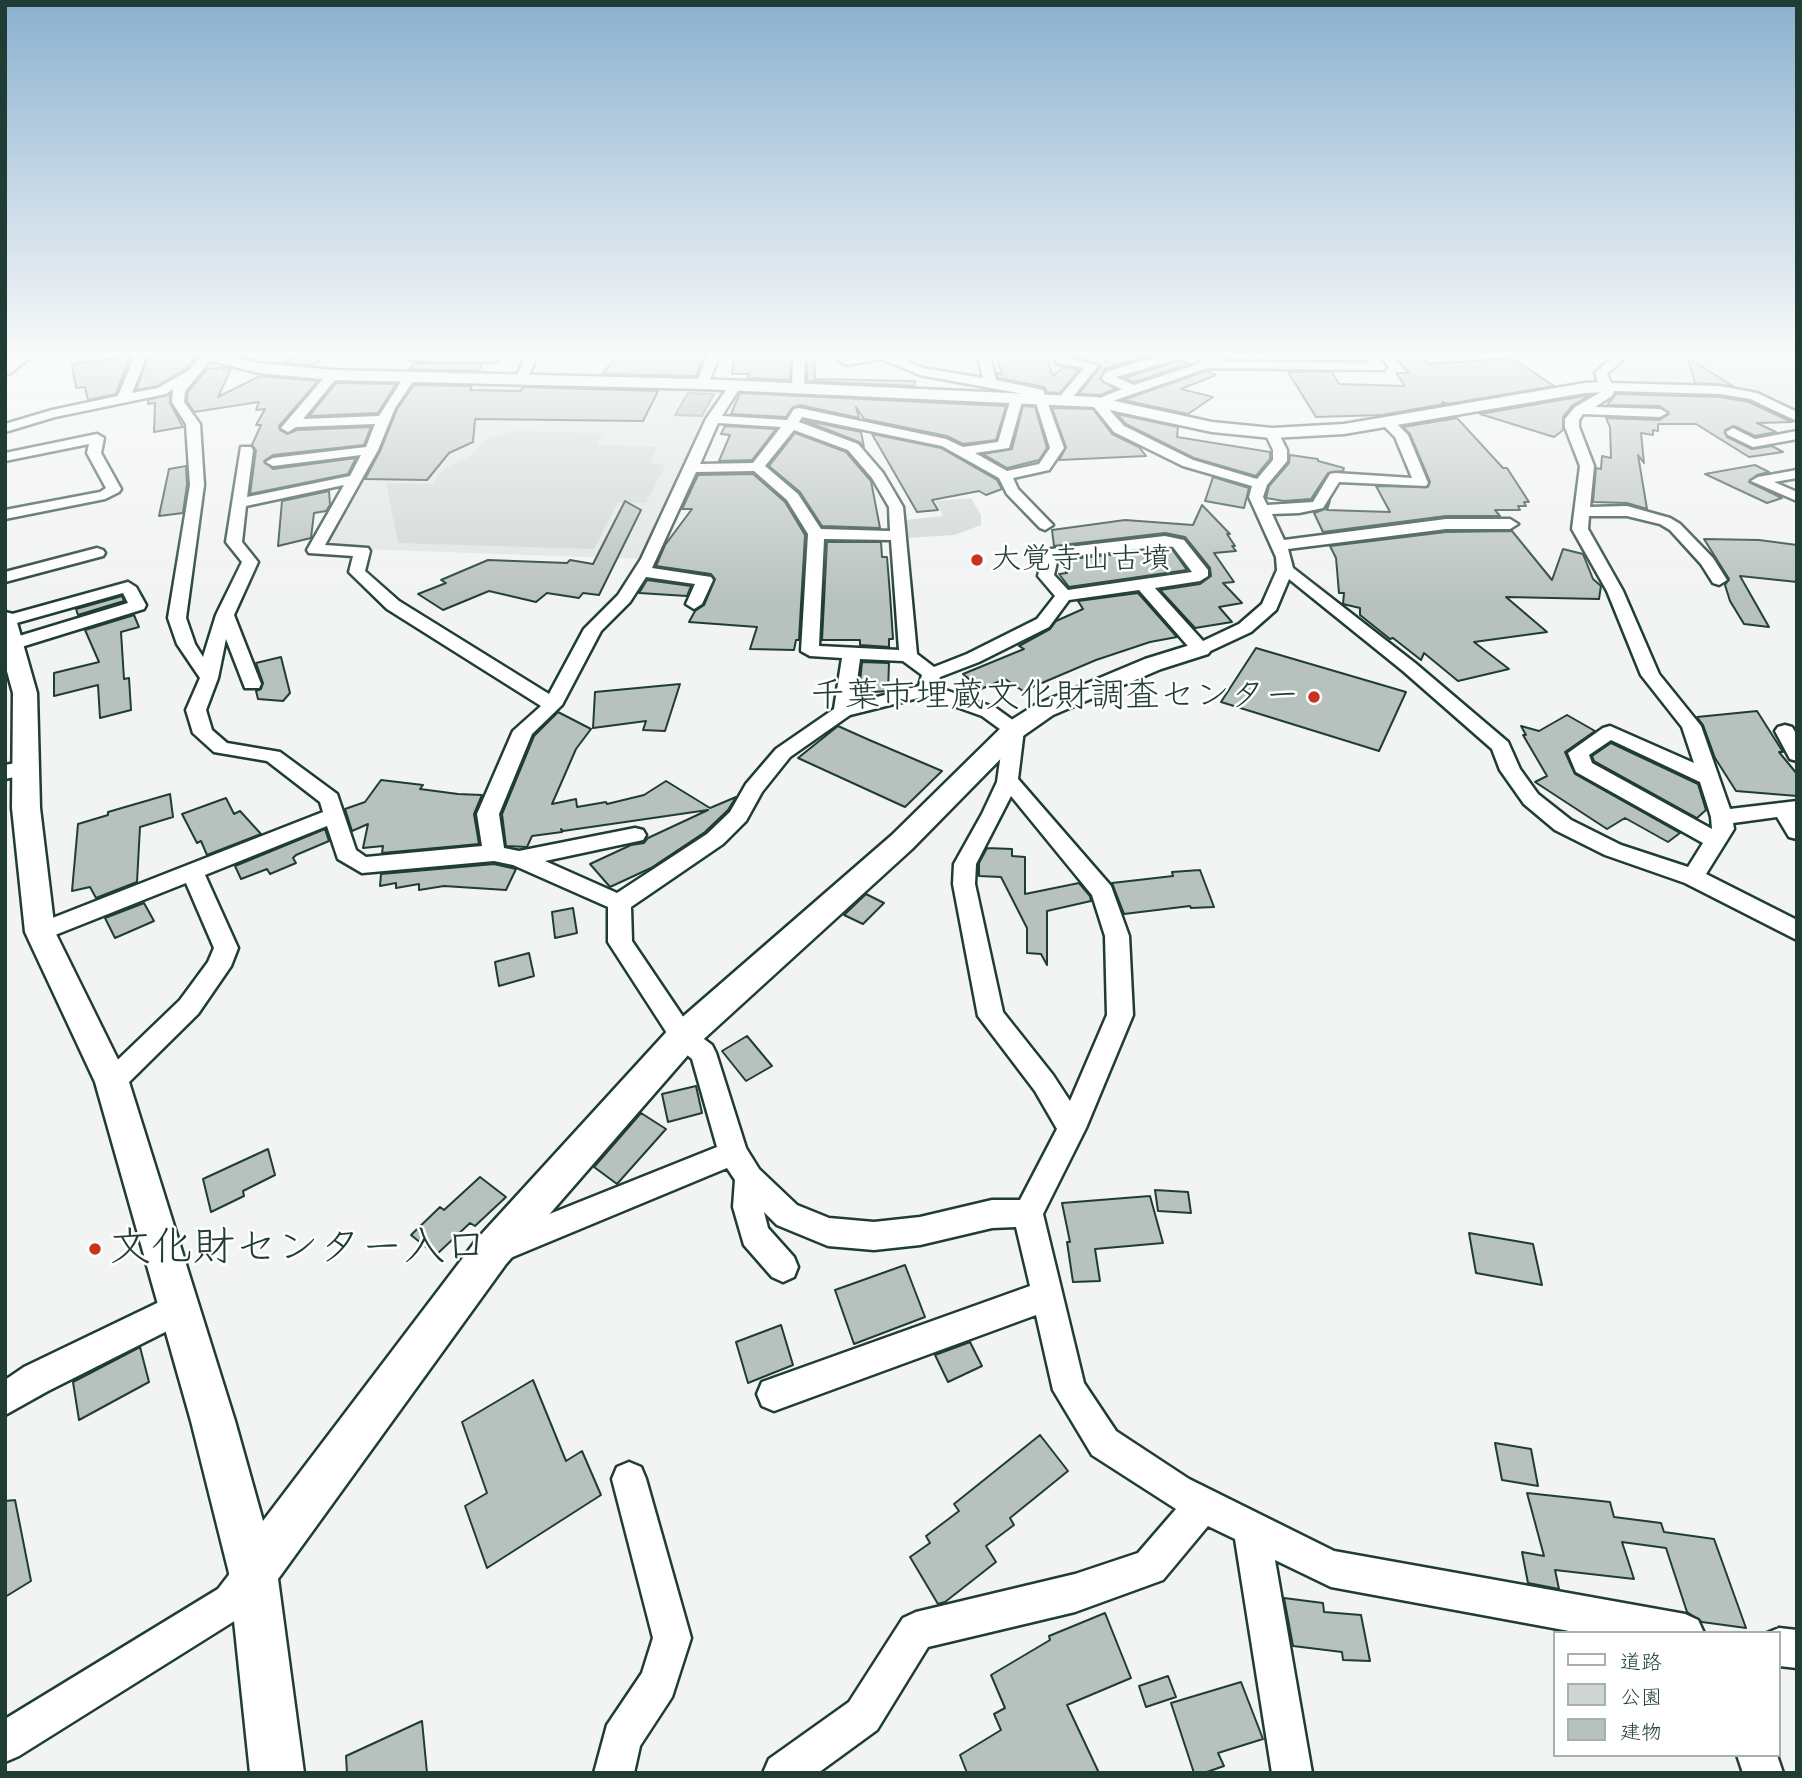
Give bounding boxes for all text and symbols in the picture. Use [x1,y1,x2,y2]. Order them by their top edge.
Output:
place label: 大覚寺山古墳 [991,542,1171,578]
marker: 大覚寺山古墳 [969,552,985,568]
place label: 千葉市埋蔵文化財調査センター [810,676,1300,718]
marker: 千葉市埋蔵文化財調査センター [1306,689,1322,705]
place label: 文化財センター入口 [109,1224,487,1274]
marker: 文化財センター入口 [87,1241,103,1257]
legend [1554,1631,1781,1757]
text: 道路 [1620,1649,1662,1675]
text: 公園 [1620,1684,1662,1710]
text: 建物 [1620,1719,1662,1745]

